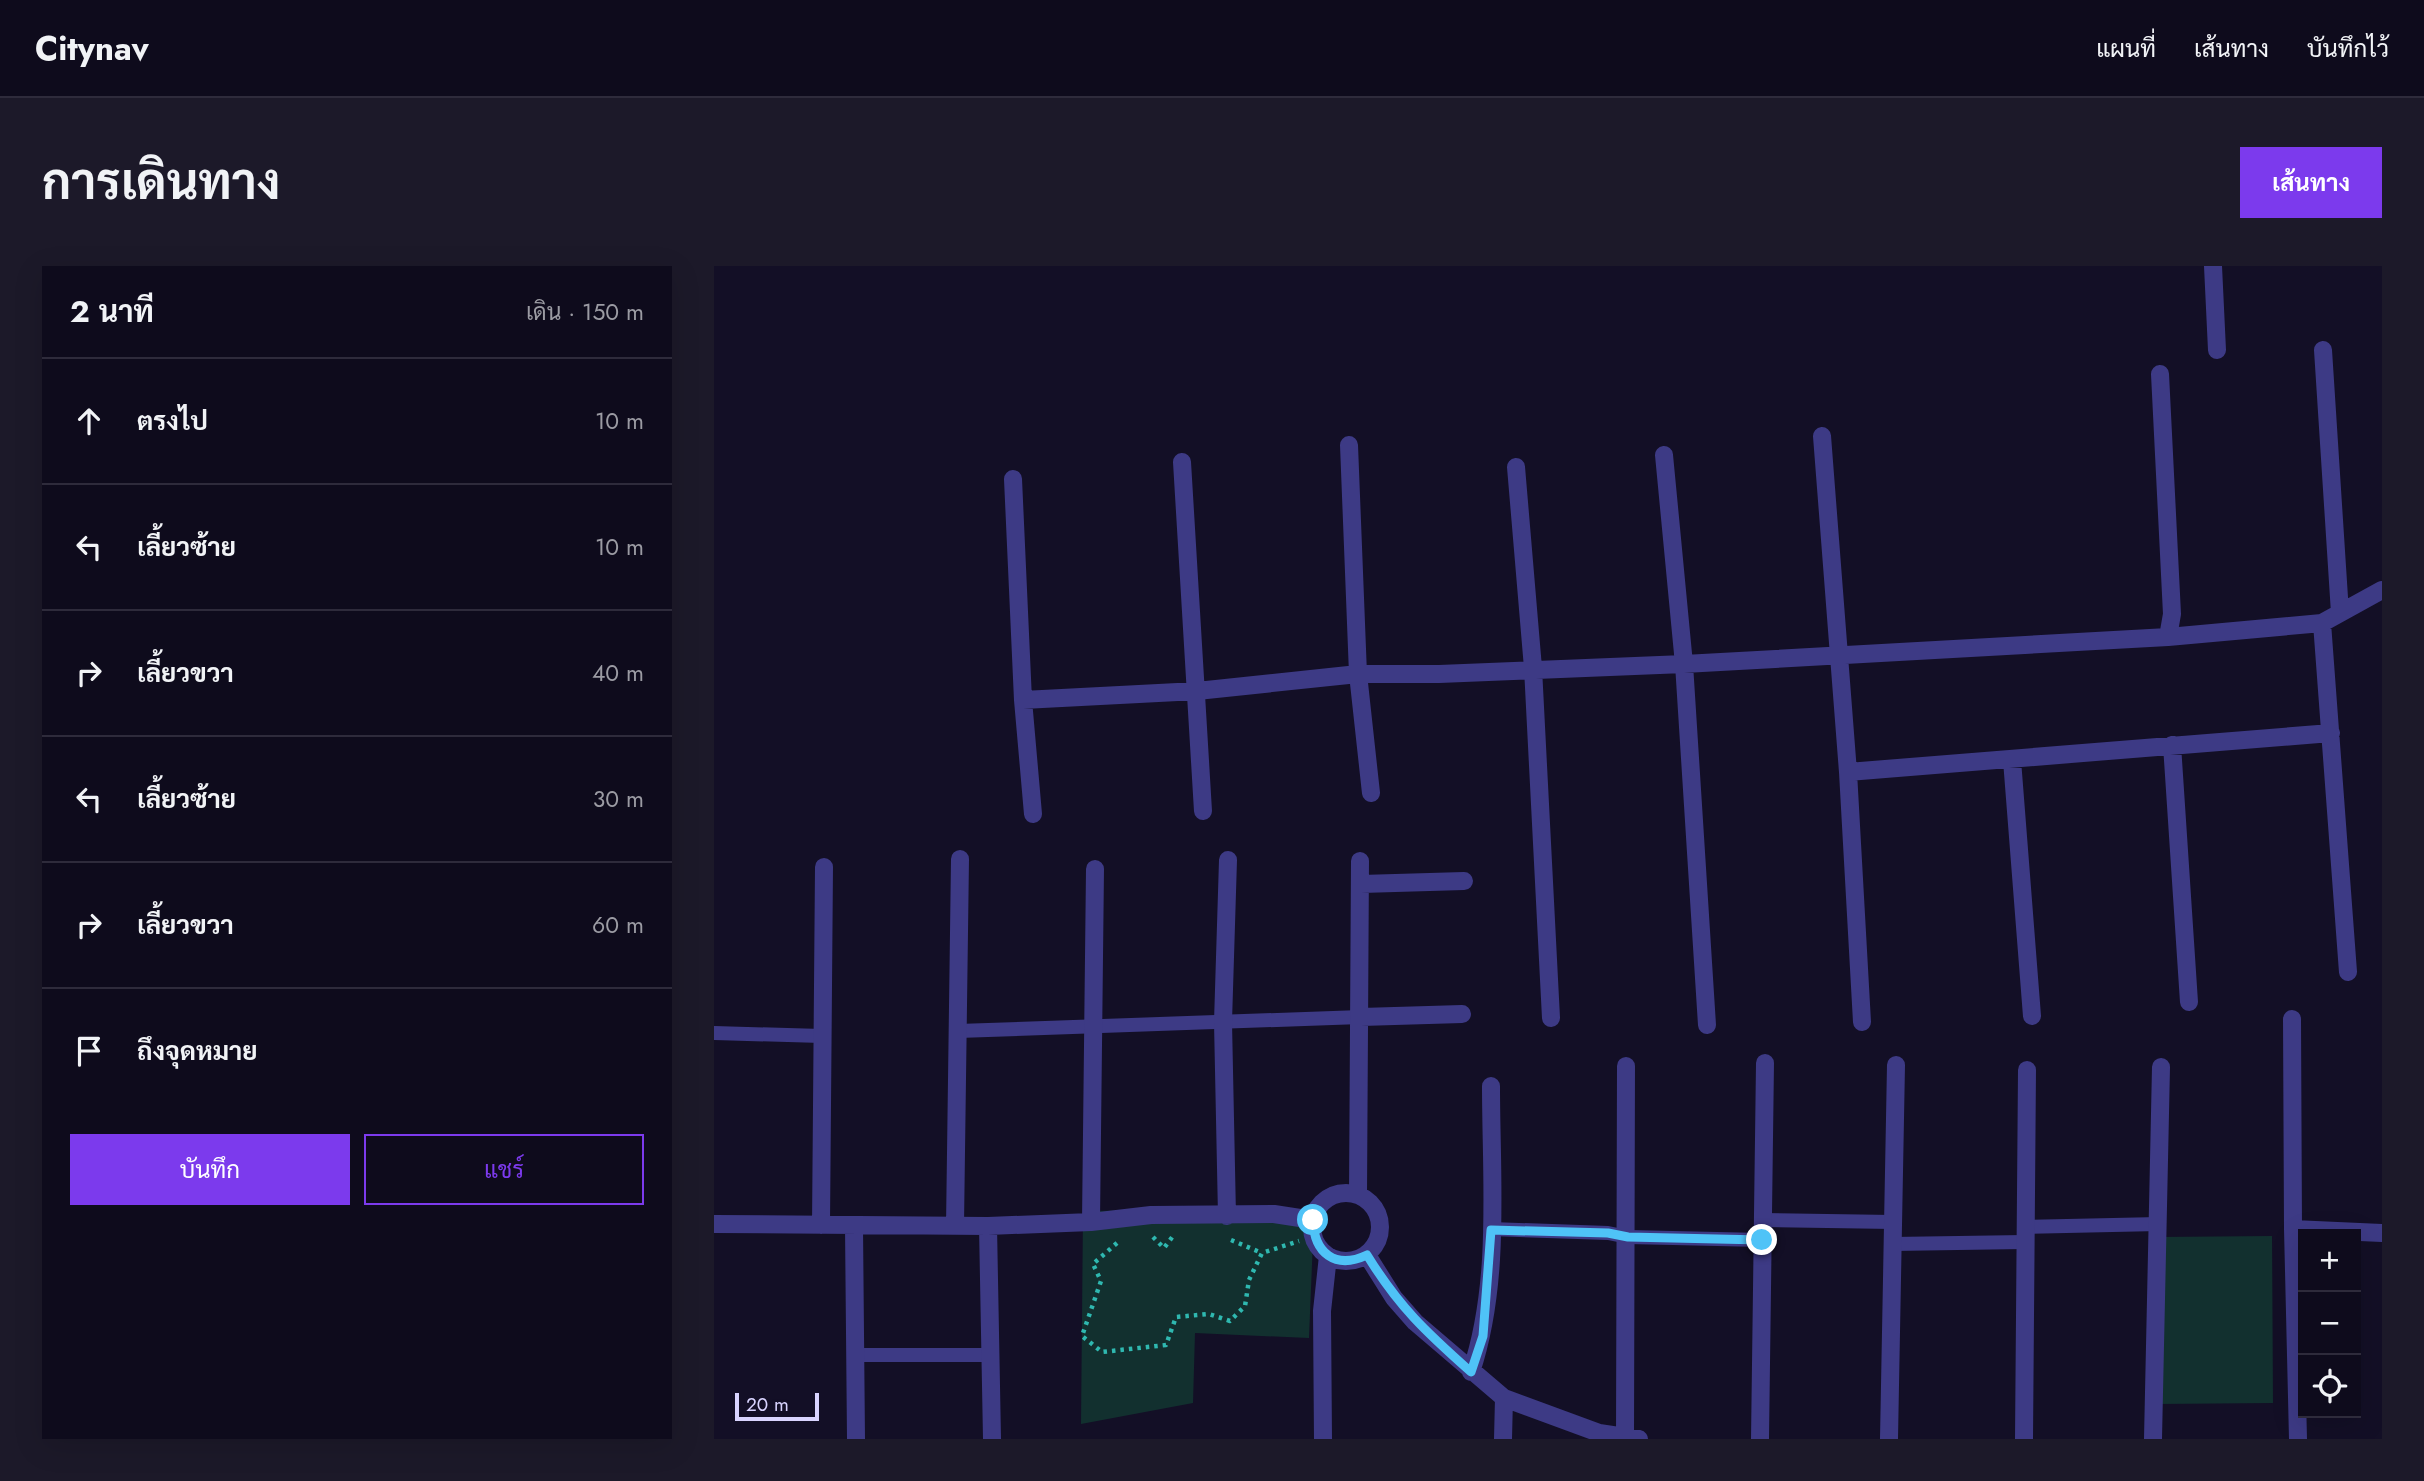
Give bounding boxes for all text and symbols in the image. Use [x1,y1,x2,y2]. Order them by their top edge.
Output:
text: Citynav [35,25,149,72]
text: แผนที่ [2096,31,2156,66]
text: เส้นทาง [2194,31,2269,66]
text: บันทึกไว้ [2307,31,2389,66]
text: การเดินทาง [42,147,280,217]
button: เส้นทาง [2240,147,2382,218]
text: 2 นาที [70,290,154,333]
text: เดิน · 150 m [526,295,644,329]
icon: ahead [70,402,108,440]
text: ตรงไป [137,402,208,440]
text: 10 m [595,404,644,438]
icon: left [70,528,108,566]
text: เลี้ยวซ้าย [137,528,236,566]
text: 10 m [595,530,644,564]
icon: right [70,654,108,692]
text: เลี้ยวขวา [137,654,234,692]
text: 40 m [592,656,644,690]
icon: left [70,780,108,818]
text: เลี้ยวซ้าย [137,780,236,818]
text: 30 m [593,782,644,816]
icon: right [70,906,108,944]
text: เลี้ยวขวา [137,906,234,944]
text: 60 m [592,908,644,942]
icon: arrive [70,1032,108,1070]
text: ถึงจุดหมาย [137,1032,258,1070]
button: บันทึก [70,1134,350,1205]
button: แชร์ [364,1134,644,1205]
route start [1297,1204,1328,1235]
route end [1746,1224,1777,1255]
map controls [2298,1229,2361,1418]
button: + [2298,1229,2361,1292]
button: − [2298,1292,2361,1355]
button: locate [2298,1355,2361,1418]
scale bar [735,1390,819,1422]
text: 20 m [746,1391,789,1418]

